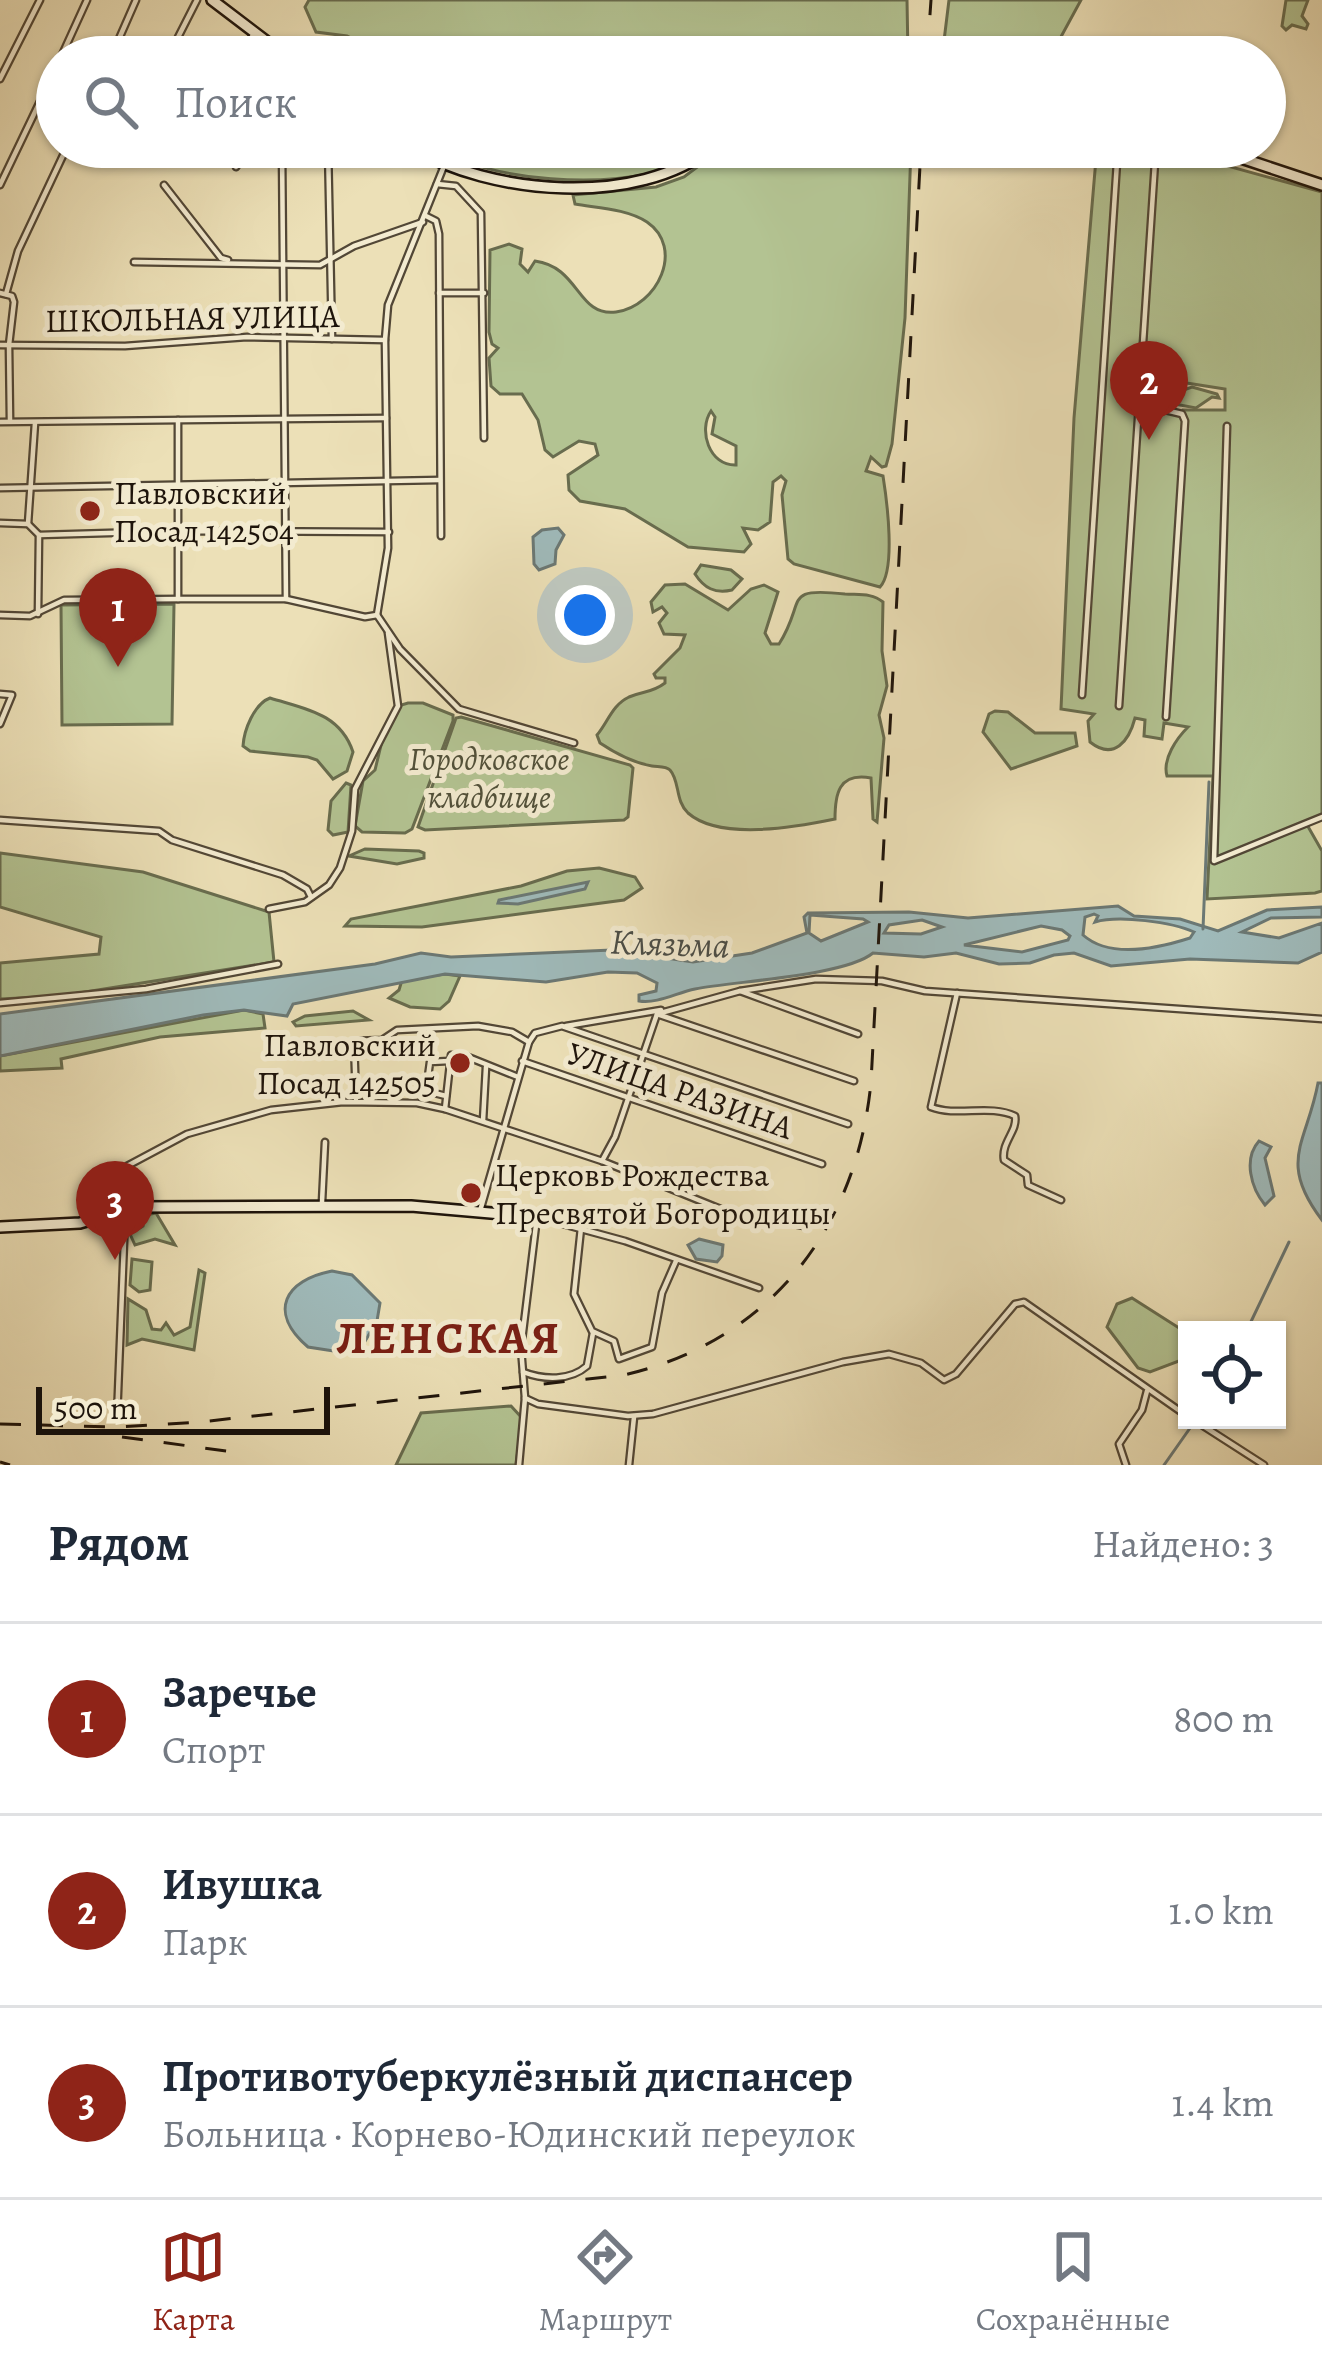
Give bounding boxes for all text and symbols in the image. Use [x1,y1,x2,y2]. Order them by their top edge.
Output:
search box [36,36,1286,168]
icon: search [78,69,144,135]
text: Поиск [174,71,297,133]
street label: ШКОЛЬНАЯ УЛИЦА [44,293,340,343]
pin: 2 [1110,341,1188,440]
place label: Павловский Посад 142504 [114,470,294,553]
marker: Павловский Посад 142504 [77,498,103,524]
pin: 1 [79,568,157,667]
your location [555,585,615,645]
park label: Городковское кладбище [408,736,570,819]
water label: Клязьма [609,916,731,970]
place label: Павловский Посад 142505 [257,1022,436,1105]
street label: УЛИЦА РАЗИНА [561,1030,800,1150]
marker: Павловский Посад 142505 [447,1050,473,1076]
place label: Церковь Рождества Пресвятой Богородицы [495,1152,831,1235]
pin: 3 [76,1161,154,1260]
marker: Церковь Рождества Пресвятой Богородицы [458,1180,484,1206]
district label: ЛЕНСКАЯ [336,1307,562,1369]
map controls [1178,1321,1286,1429]
button: locate [1178,1321,1286,1429]
scale bar [36,1381,330,1434]
text: 500 m [54,1385,137,1430]
text: Рядом [48,1508,190,1578]
text: Найдено: 3 [1092,1517,1274,1570]
text: Заречье [162,1661,317,1723]
text: 1 [80,1692,94,1745]
text: 800 m [1173,1692,1274,1745]
text: Спорт [162,1723,265,1776]
text: Ивушка [162,1853,322,1915]
text: 2 [78,1884,96,1937]
text: 1.0 km [1168,1884,1274,1937]
text: Парк [162,1915,248,1968]
text: Противотуберкулёзный диспансер [162,2045,853,2107]
text: 3 [79,2076,95,2129]
text: 1.4 km [1172,2076,1274,2129]
text: Больница · Корнево-Юдинский переулок [162,2107,856,2160]
tab: Карта [152,2224,235,2341]
tab: Маршрут [538,2224,672,2341]
tab: Сохранённые [976,2224,1170,2341]

